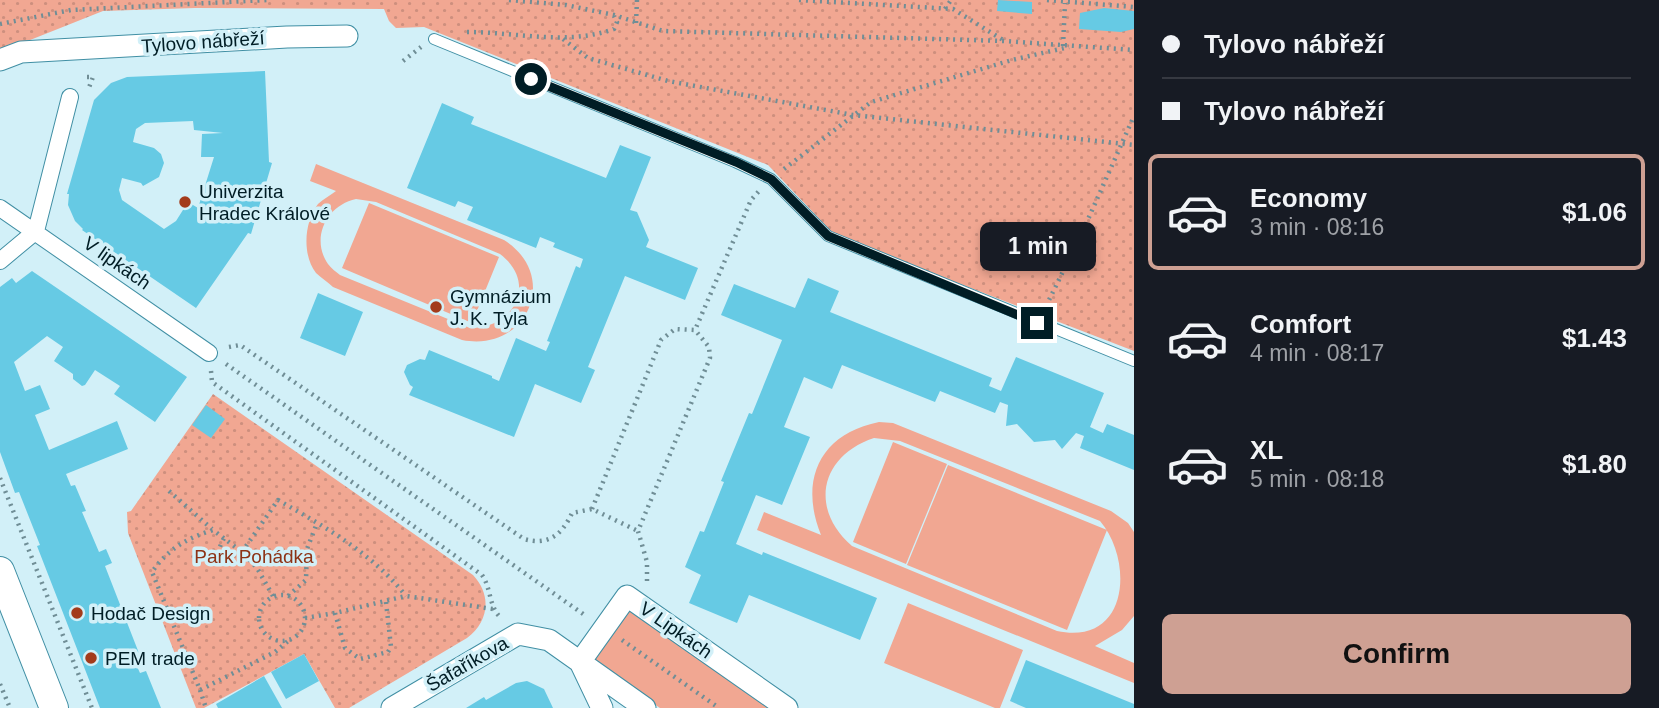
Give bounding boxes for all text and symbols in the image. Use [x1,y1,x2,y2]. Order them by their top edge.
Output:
street label: Tylovo nábřeží [141,27,266,57]
text: Tylovo nábřeží [1204,29,1384,59]
route start [515,63,547,95]
text: Tylovo nábřeží [1204,96,1384,126]
place label: Univerzita Hradec Králové [199,181,330,224]
icon: car [1166,181,1229,244]
text: Economy [1250,183,1367,213]
marker: Univerzita Hradec Králové [177,194,193,210]
text: $1.06 [1562,197,1627,227]
text: 3 min · 08:16 [1250,214,1384,240]
callout: 1 min [979,222,1095,270]
street label: V lipkách [79,232,155,294]
text: 1 min [1008,233,1068,259]
place label: Gymnázium J. K. Tyla [450,286,551,329]
marker: Gymnázium J. K. Tyla [428,299,444,315]
route end [1021,307,1053,339]
icon: car [1166,307,1229,370]
text: Comfort [1250,309,1351,339]
text: $1.43 [1562,323,1627,353]
text: 4 min · 08:17 [1250,340,1384,366]
icon: car [1166,433,1229,496]
text: XL [1250,435,1283,465]
text: $1.80 [1562,449,1627,479]
text: 5 min · 08:18 [1250,466,1384,492]
park label: Park Pohádka [194,546,314,567]
street label: V Lipkách [636,597,716,663]
place label: Hodač Design [91,603,210,624]
marker: Hodač Design [69,605,85,621]
button: Confirm [1162,614,1631,694]
street label: Šafaříkova [422,632,512,696]
place label: PEM trade [105,648,195,669]
marker: PEM trade [83,650,99,666]

